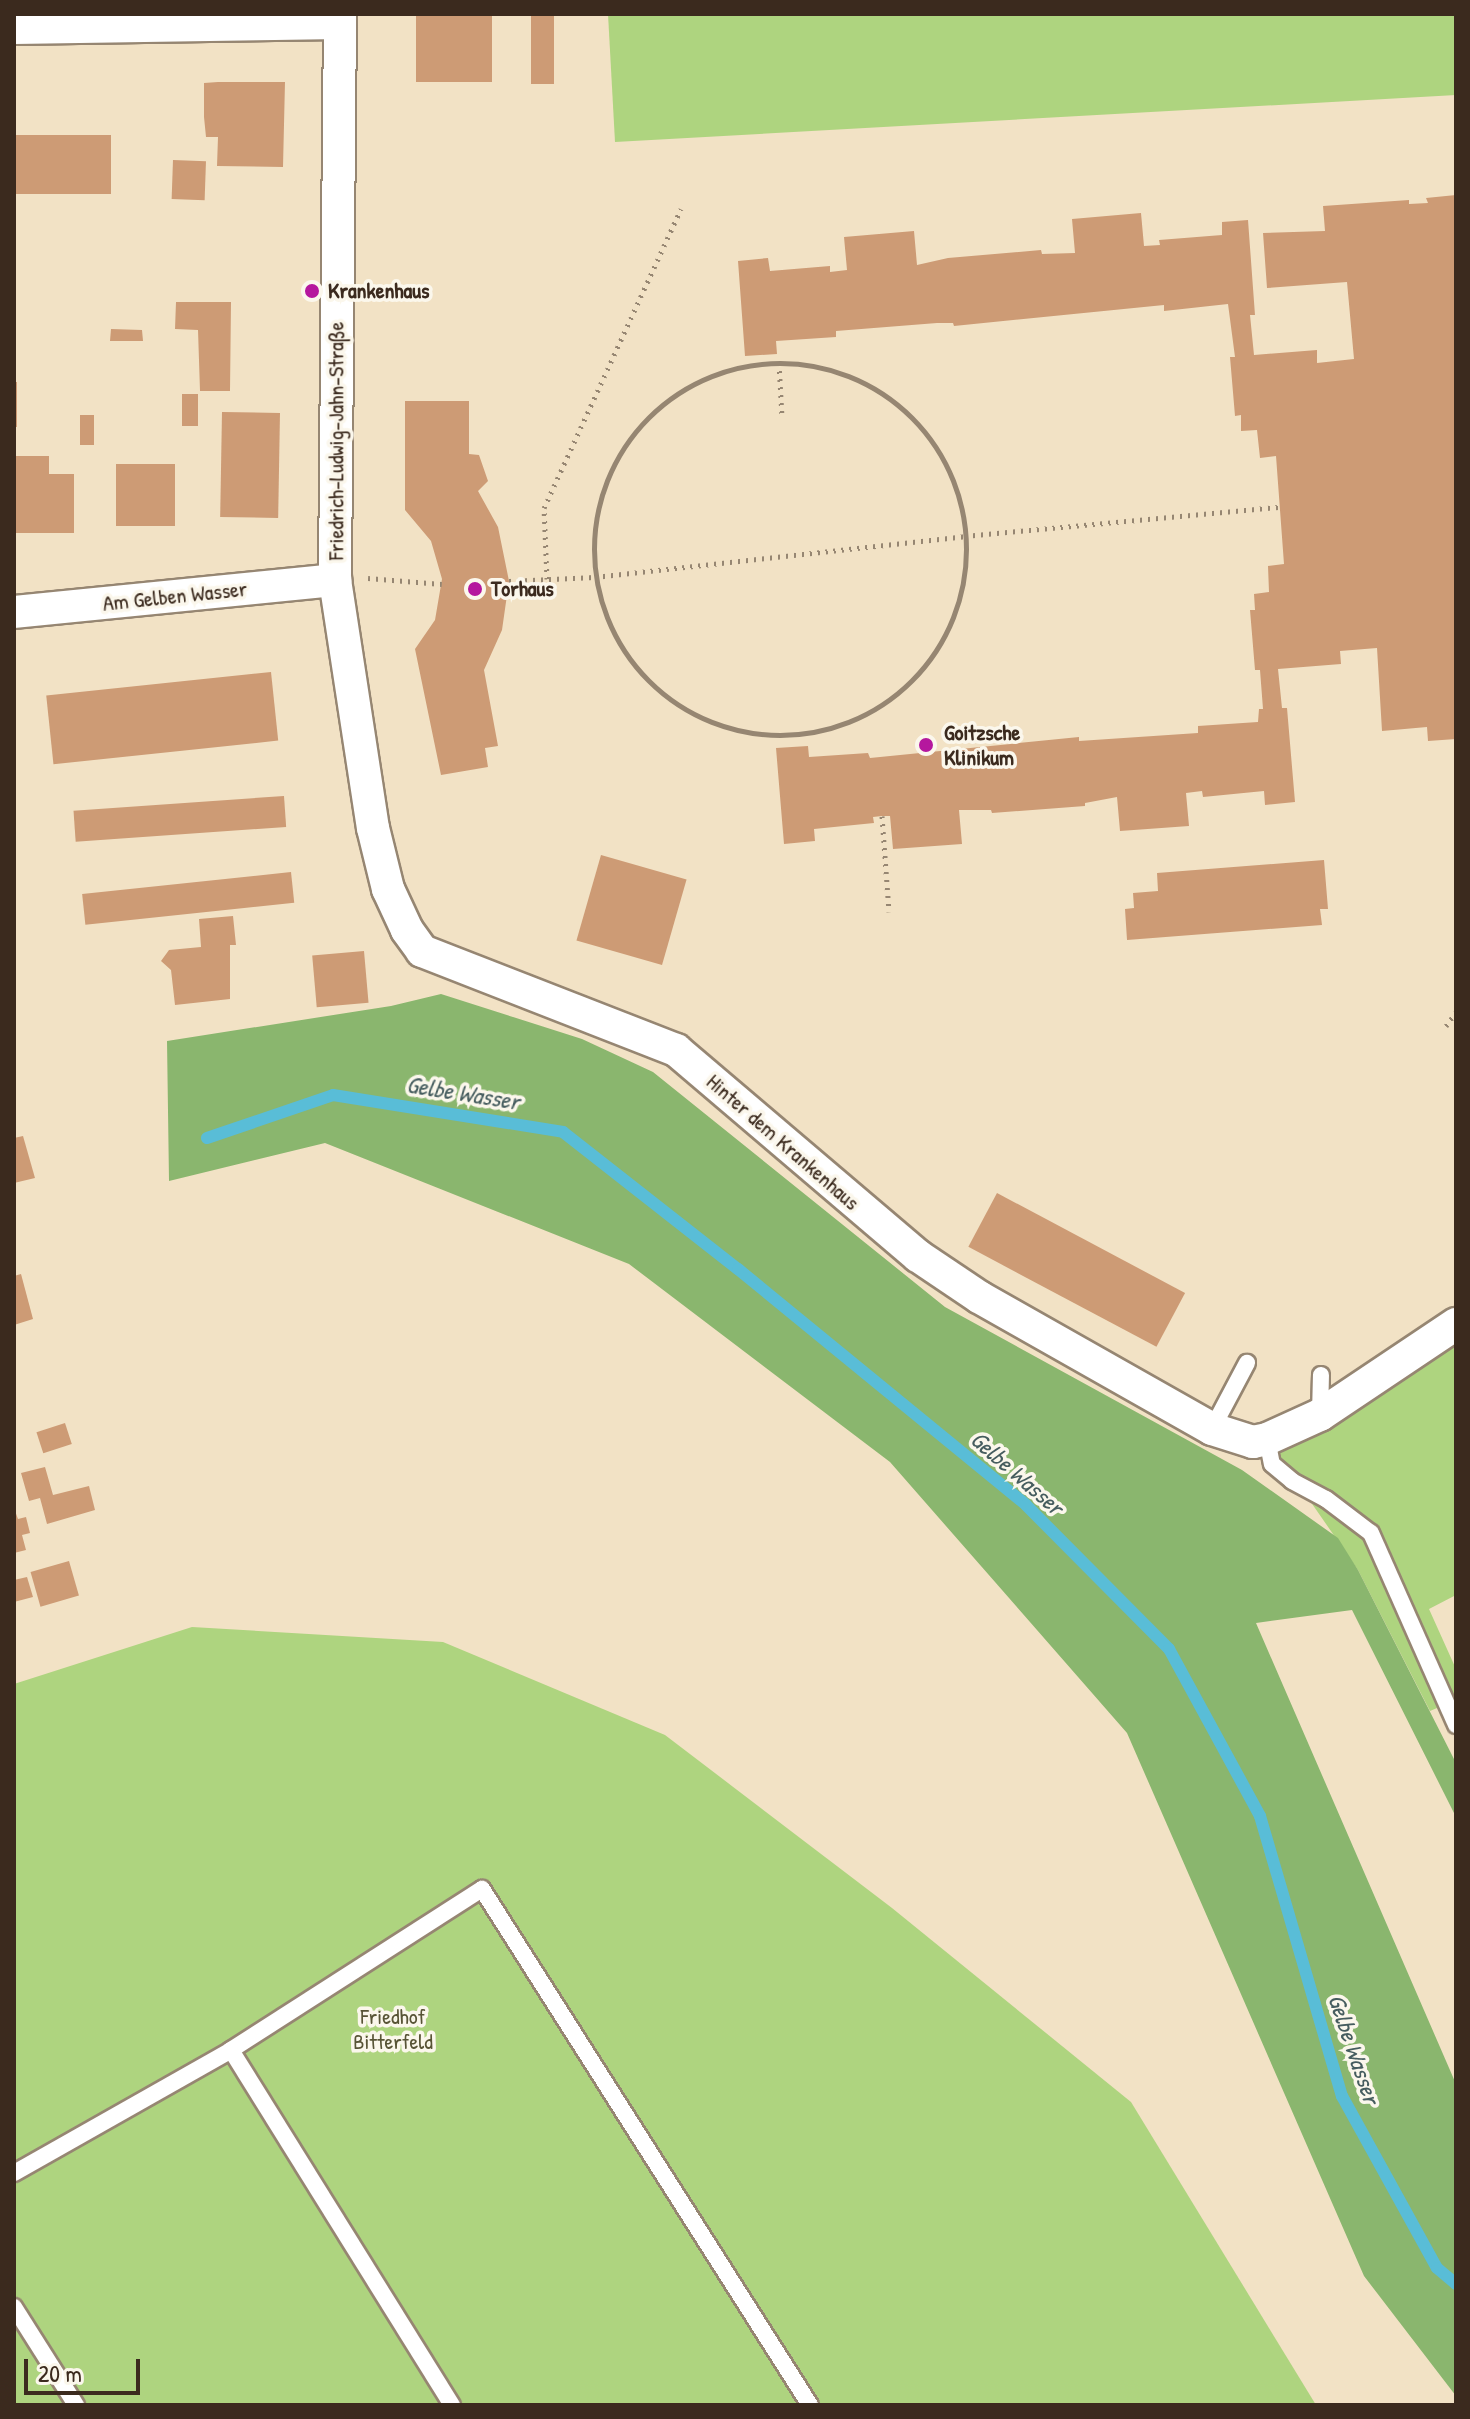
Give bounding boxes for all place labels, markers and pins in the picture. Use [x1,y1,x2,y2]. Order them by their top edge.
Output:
place label: Krankenhaus [328,278,430,304]
marker: Krankenhaus [303,282,321,300]
place label: Torhaus [491,576,554,602]
marker: Torhaus [466,580,484,598]
place label: Goitzsche Klinikum [944,719,1020,770]
marker: Goitzsche Klinikum [915,734,937,756]

